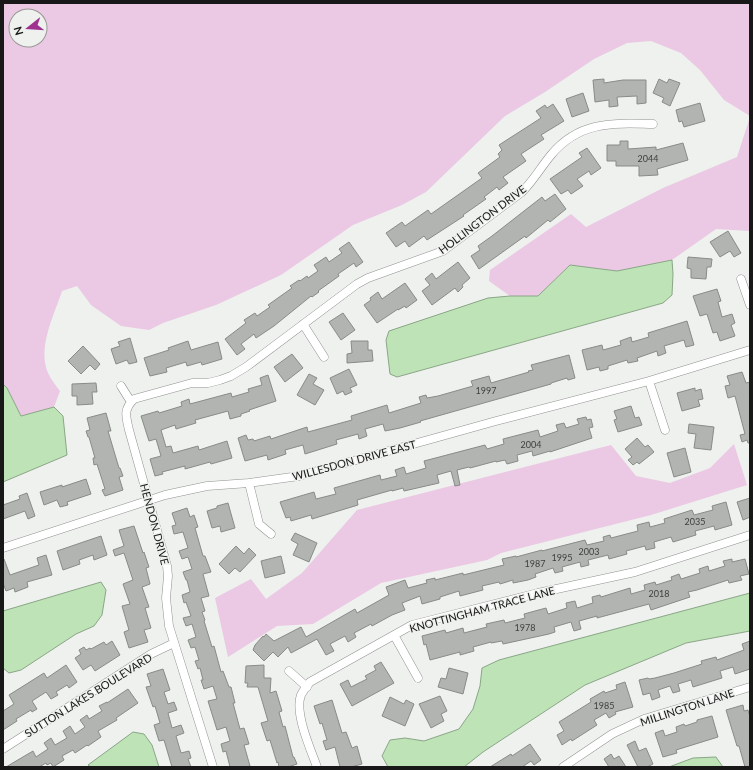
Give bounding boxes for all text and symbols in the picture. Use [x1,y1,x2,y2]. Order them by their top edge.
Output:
north arrow [8,8,48,48]
text: N [11,25,25,37]
house number: 2044 [638,153,658,164]
street label: HOLLINGTON DRIVE [436,182,528,256]
house number: 1997 [476,385,496,396]
street label: WILLESDON DRIVE EAST [291,437,418,483]
house number: 2004 [521,439,541,450]
street label: HENDON DRIVE [138,482,172,566]
house number: 2035 [685,516,705,527]
house number: 2003 [579,546,599,557]
house number: 1995 [552,552,572,563]
house number: 1987 [525,558,545,569]
street label: KNOTTINGHAM TRACE LANE [408,583,556,635]
house number: 2018 [649,588,669,599]
house number: 1978 [515,622,535,633]
street label: SUTTON LAKES BOULEVARD [22,650,154,740]
street label: MILLINGTON LANE [638,686,736,728]
house number: 1985 [594,700,614,711]

